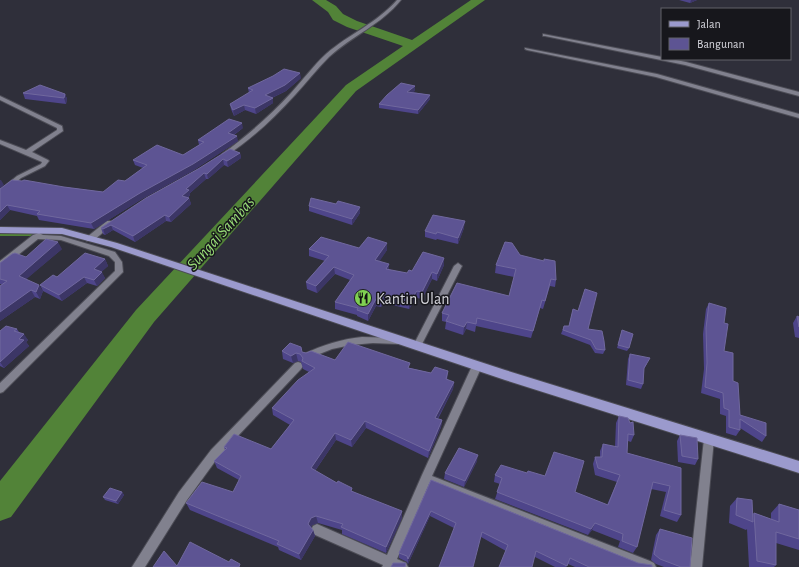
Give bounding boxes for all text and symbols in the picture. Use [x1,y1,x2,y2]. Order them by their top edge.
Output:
legend [661,8,791,60]
text: Jalan [697,18,721,30]
text: Bangunan [697,38,745,50]
water label: Sungai Sambas [183,193,258,273]
restaurant icon: Kantin Ulan [353,288,373,308]
place label: Kantin Ulan [376,291,449,307]

